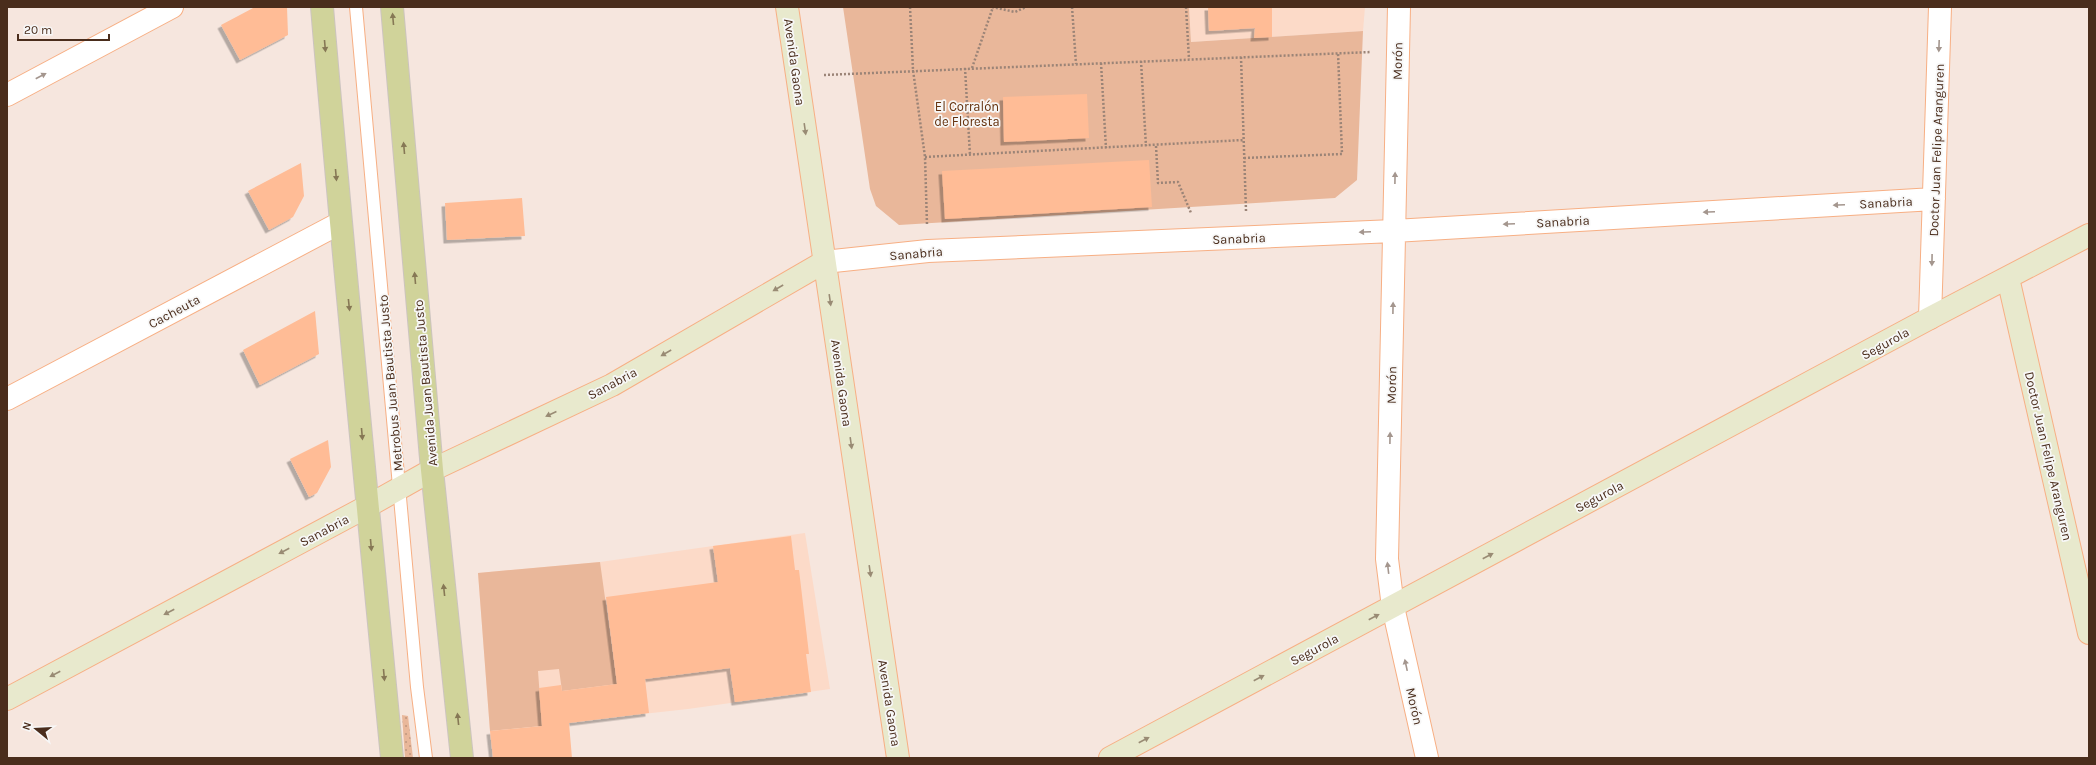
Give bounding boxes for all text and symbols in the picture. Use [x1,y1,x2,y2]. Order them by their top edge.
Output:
one-way arrow [389,13,396,25]
scale bar [18,16,109,42]
street label: Avenida Gaona [781,18,808,107]
text: 20 m [24,23,52,37]
one-way arrow [322,40,329,52]
one-way arrow [1936,40,1942,53]
street label: Morón [1390,42,1405,80]
street label: Doctor Juan Felipe Aranguren [1926,63,1947,237]
one-way arrow [36,73,47,80]
park label: El Corralón de Floresta [934,99,1000,129]
one-way arrow [802,123,808,135]
one-way arrow [401,142,407,154]
one-way arrow [333,169,340,181]
one-way arrow [1392,171,1398,184]
street label: Sanabria [1859,194,1913,211]
one-way arrow [1833,201,1845,208]
one-way arrow [1703,209,1715,216]
street label: Sanabria [1536,213,1590,230]
one-way arrow [1503,220,1515,227]
one-way arrow [1359,229,1372,235]
street label: Sanabria [1212,230,1266,247]
street label: Sanabria [889,244,943,263]
one-way arrow [1929,254,1935,267]
one-way arrow [412,272,419,284]
one-way arrow [772,285,784,292]
street label: Cacheuta [146,292,203,331]
street label: Metrobus Juan Bautista Justo [375,294,406,472]
one-way arrow [827,294,833,306]
one-way arrow [345,299,352,311]
street label: Avenida Juan Bautista Justo [411,299,440,467]
one-way arrow [1389,302,1396,314]
street label: Segurola [1859,324,1912,363]
street label: Avenida Gaona [828,339,855,428]
one-way arrow [660,350,672,357]
street label: Sanabria [585,364,639,403]
street label: Morón [1384,366,1399,404]
street label: Doctor Juan Felipe Aranguren [2022,370,2075,542]
one-way arrow [545,411,556,417]
one-way arrow [359,428,365,440]
one-way arrow [1386,432,1393,444]
one-way arrow [848,437,854,449]
street label: Segurola [1573,478,1626,515]
street label: Sanabria [297,511,351,550]
one-way arrow [368,539,375,551]
one-way arrow [278,548,290,554]
one-way arrow [1482,552,1494,559]
one-way arrow [1385,562,1391,574]
one-way arrow [867,565,873,577]
one-way arrow [441,584,448,596]
one-way arrow [163,609,175,616]
one-way arrow [1368,614,1380,620]
street label: Segurola [1288,631,1341,668]
street label: Avenida Gaona [875,659,904,748]
one-way arrow [1402,659,1408,671]
one-way arrow [380,669,387,681]
one-way arrow [49,670,60,677]
one-way arrow [1253,675,1265,682]
street label: Morón [1403,686,1426,726]
north arrow [16,709,56,749]
one-way arrow [454,713,461,725]
text: N [20,720,34,732]
one-way arrow [1139,736,1150,743]

